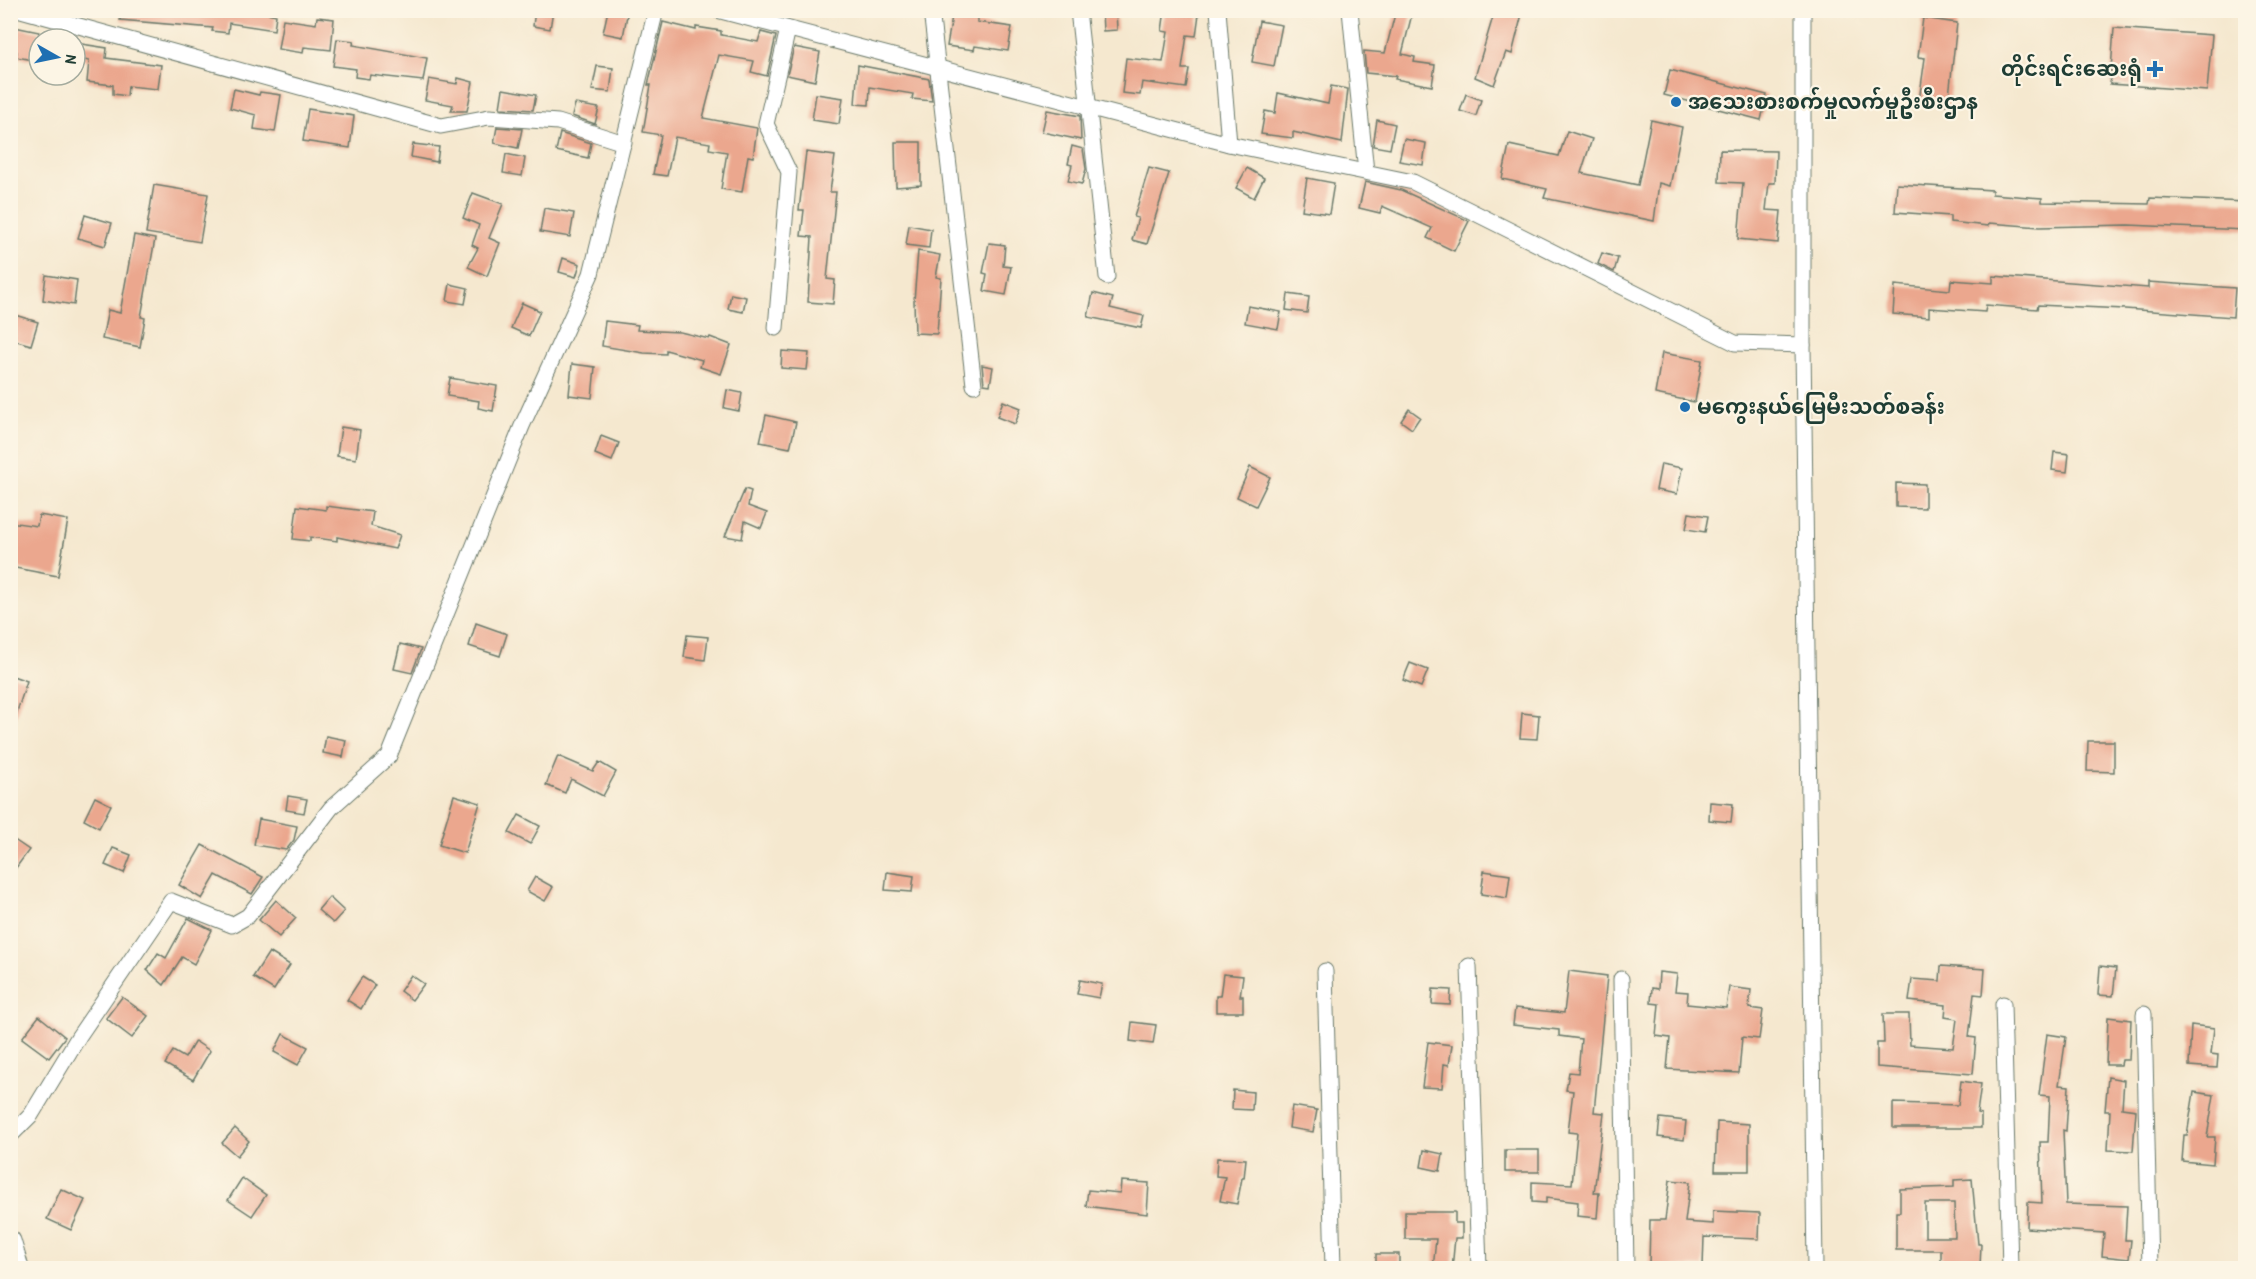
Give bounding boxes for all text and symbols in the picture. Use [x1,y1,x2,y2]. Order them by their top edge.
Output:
north arrow [27,27,87,87]
text: N [60,53,83,66]
place label: တိုင်းရင်းဆေးရုံ [2001,53,2142,86]
marker: တိုင်းရင်းဆေးရုံ [2146,60,2164,78]
place label: အသေးစားစက်မှုလက်မှုဦးစီးဌာန [1688,86,1978,119]
marker: အသေးစားစက်မှုလက်မှုဦးစီးဌာန [1669,95,1683,109]
place label: မကွေးနယ်မြေမီးသတ်စခန်း [1697,391,1945,424]
marker: မကွေးနယ်မြေမီးသတ်စခန်း [1678,400,1692,414]

